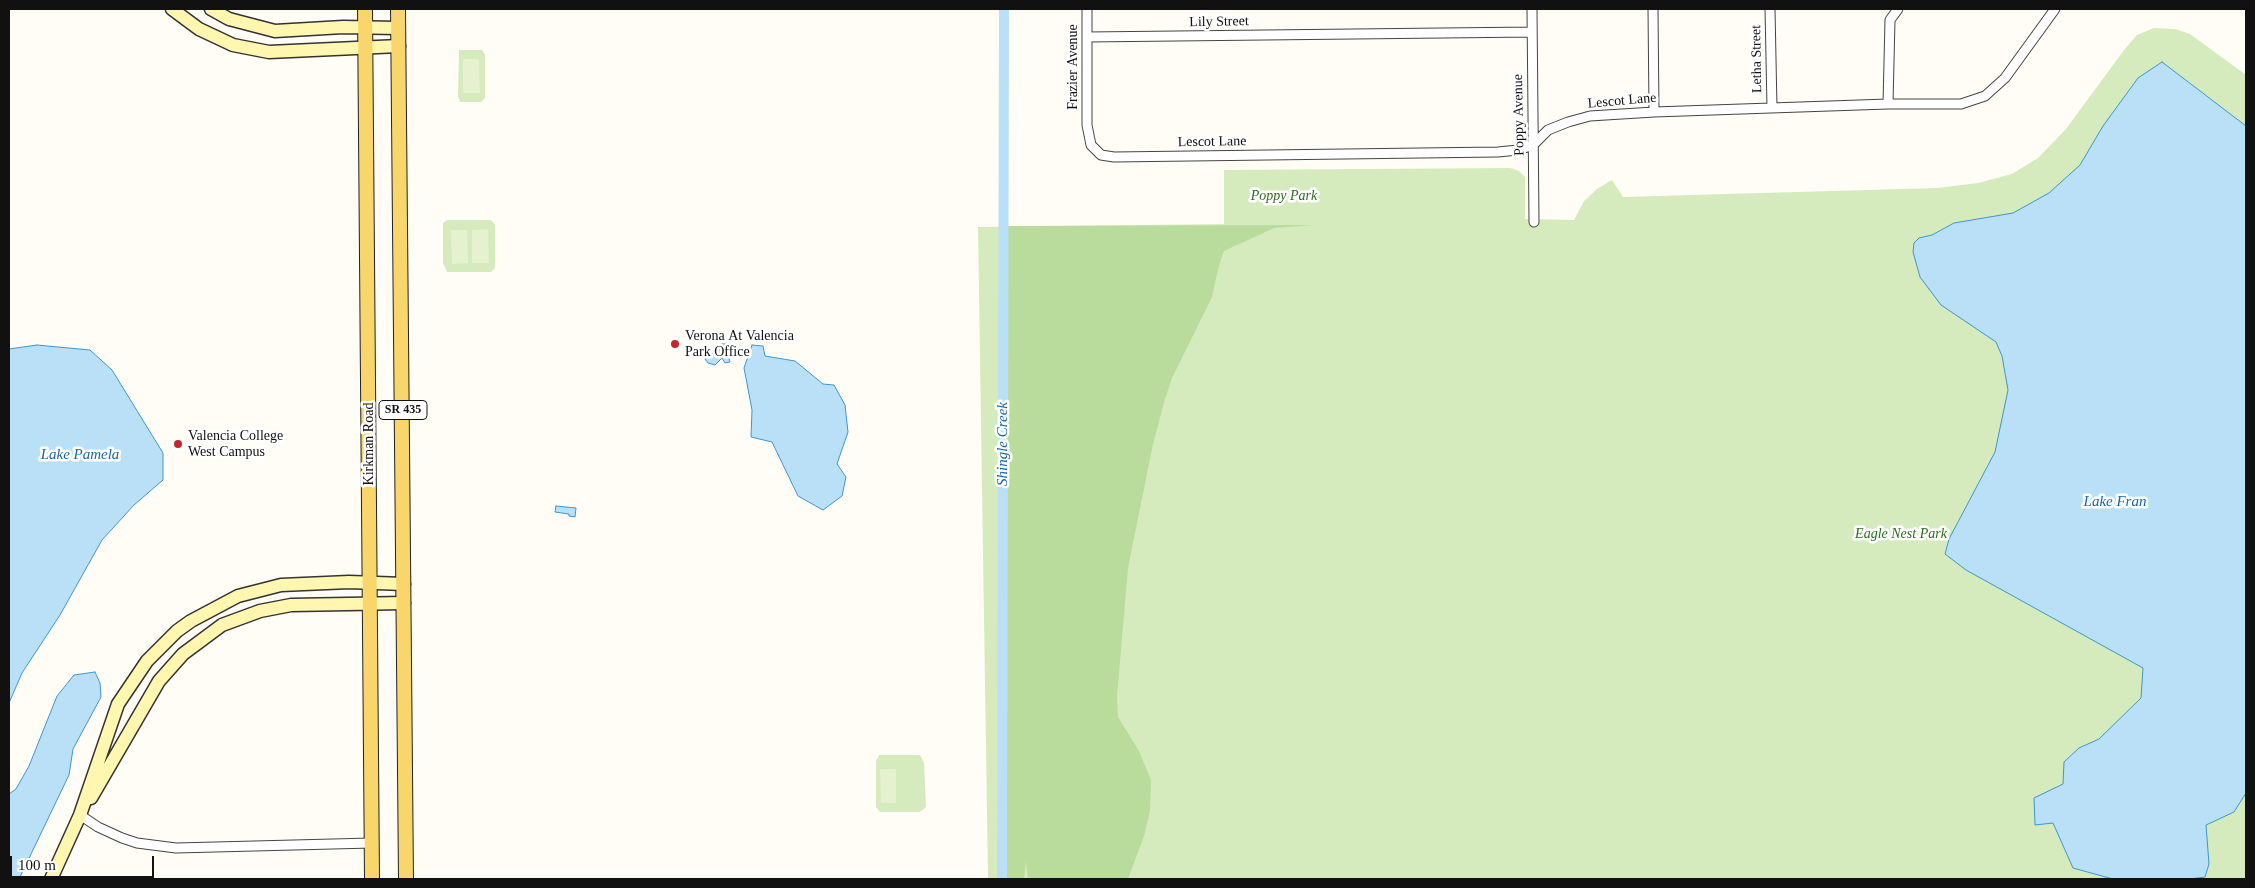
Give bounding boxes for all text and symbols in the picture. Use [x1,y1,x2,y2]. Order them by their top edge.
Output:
street label: Lily Street [1189,13,1249,31]
street label: Frazier Avenue [1065,24,1081,110]
street label: Letha Street [1748,25,1766,93]
street label: Poppy Avenue [1510,74,1528,156]
street label: Lescot Lane [1587,90,1657,112]
street label: Lescot Lane [1177,133,1247,151]
park label: Poppy Park [1251,188,1317,204]
place label: Verona At Valencia Park Office [685,328,794,361]
marker: Verona At Valencia Park Office [669,338,681,350]
road number: SR 435 [379,400,427,420]
water label: Shingle Creek [994,402,1012,486]
street label: Kirkman Road [361,403,377,485]
place label: Valencia College West Campus [188,428,283,461]
marker: Valencia College West Campus [172,438,184,450]
water label: Lake Pamela [41,446,119,464]
water label: Lake Fran [2084,493,2146,511]
park label: Eagle Nest Park [1855,526,1947,542]
scale bar [12,846,156,878]
text: 100 m [18,857,56,873]

